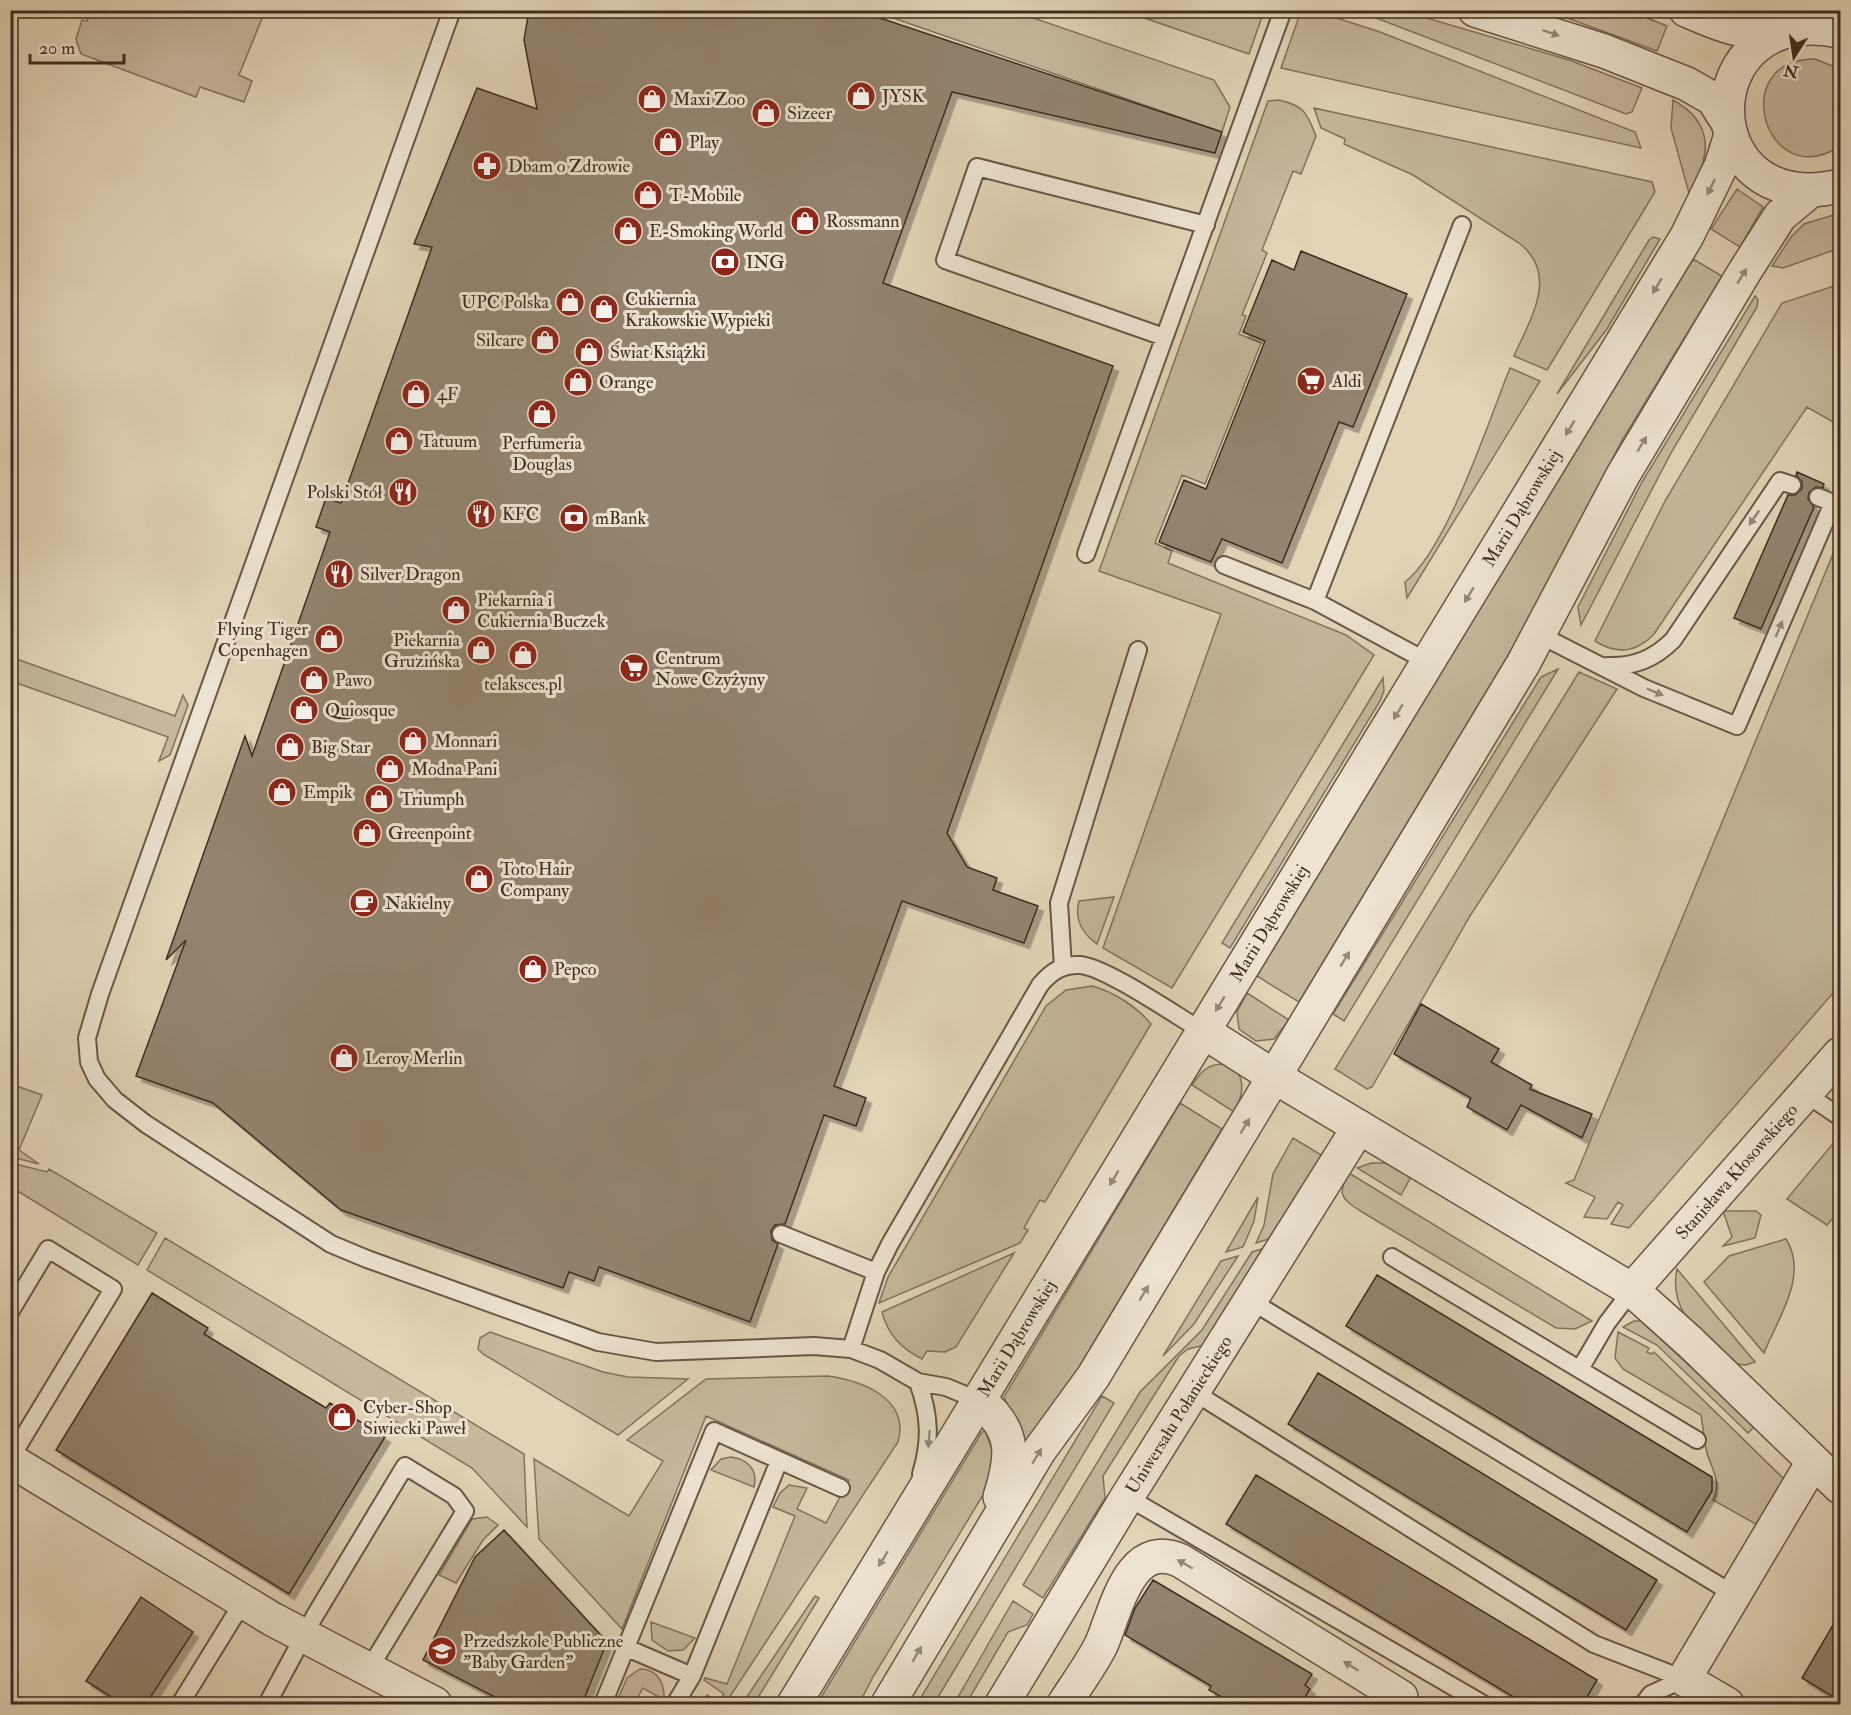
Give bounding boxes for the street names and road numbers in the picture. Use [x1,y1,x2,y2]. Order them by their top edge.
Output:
street label: Marii Dąbrowskiej [1477,445,1566,571]
street label: Marii Dąbrowskiej [1225,860,1313,986]
street label: Stanisława Kłosowskiego [1670,1098,1803,1244]
street label: Marii Dąbrowskiej [972,1275,1061,1401]
street label: Uniwersału Połanieckiego [1120,1331,1237,1498]

